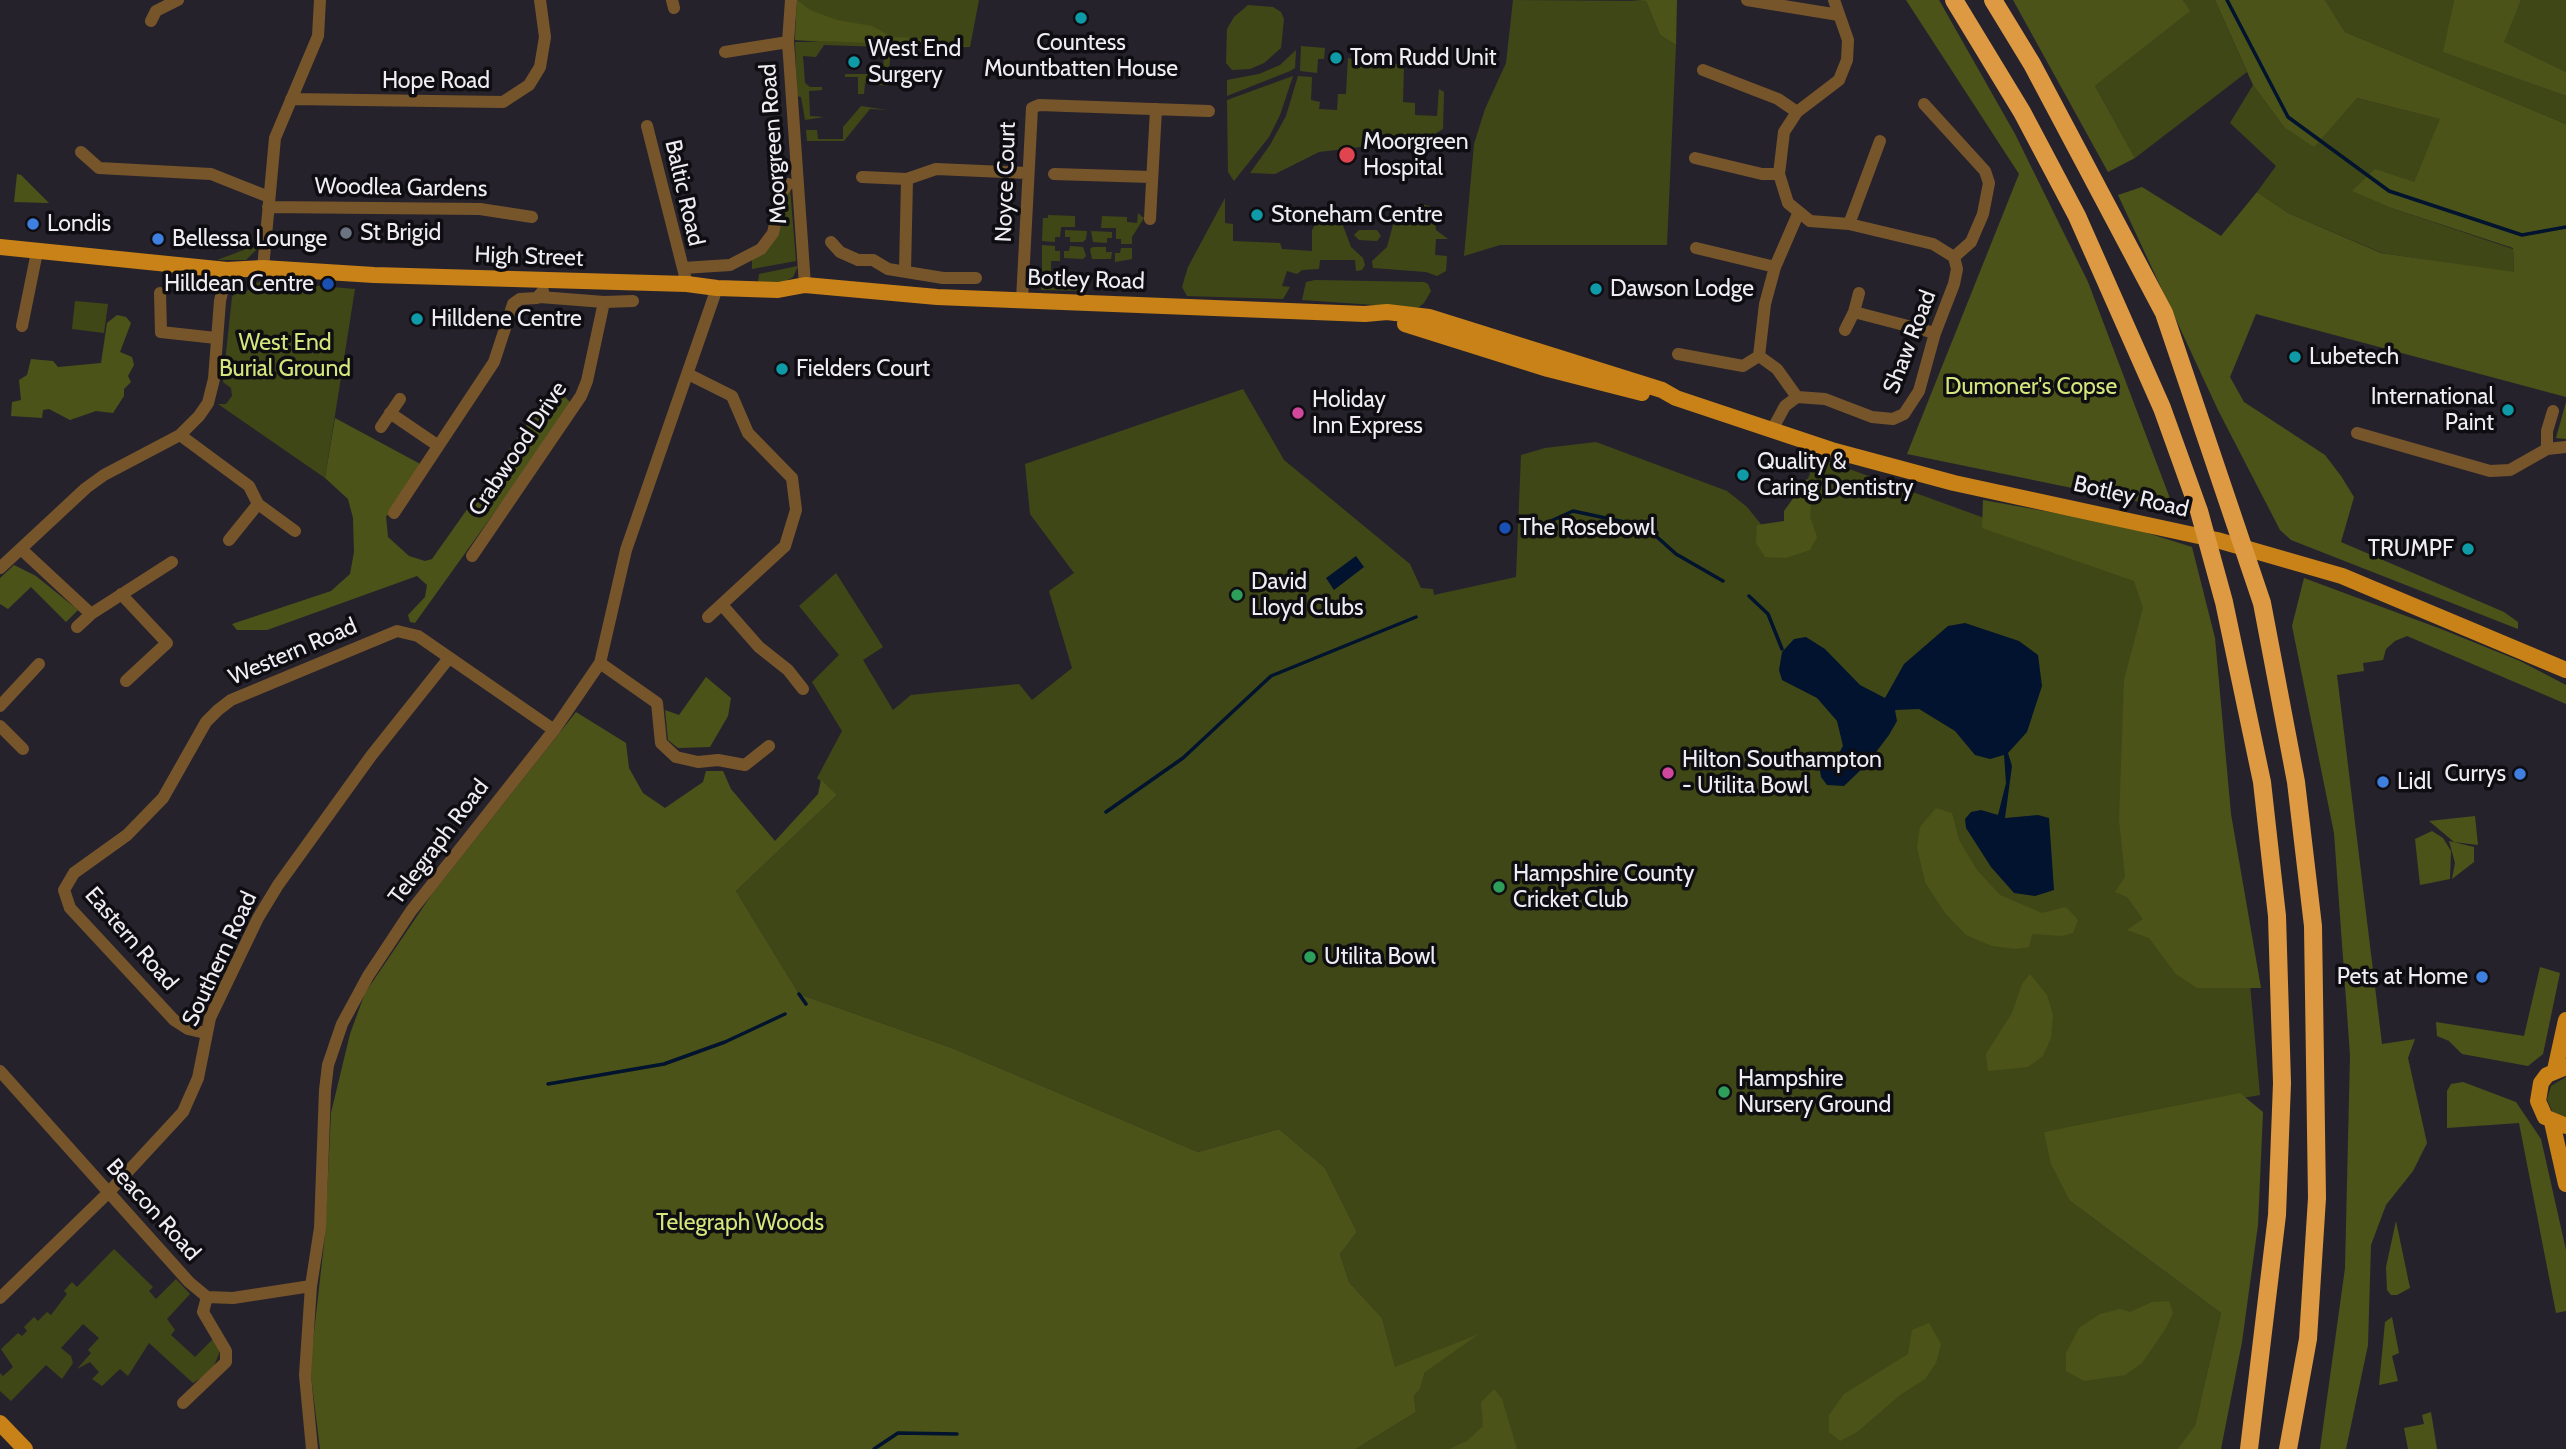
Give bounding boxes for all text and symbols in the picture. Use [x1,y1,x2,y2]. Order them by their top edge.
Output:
marker: Countess Mountbatten House [1073,10,1089,26]
place label: Countess Mountbatten House [984,29,1178,83]
place label: West End Surgery [868,35,961,89]
place label: Tom Rudd Unit [1350,44,1497,72]
marker: Tom Rudd Unit [1328,50,1344,66]
marker: West End Surgery [846,54,862,70]
street label: Moorgreen Road [755,63,793,225]
street label: Hope Road [382,67,490,95]
street label: Noyce Court [990,121,1022,243]
place label: Moorgreen Hospital [1363,128,1469,182]
street label: Baltic Road [658,137,710,249]
marker: Moorgreen Hospital [1337,145,1357,165]
street label: Woodlea Gardens [314,173,488,203]
place label: Stoneham Centre [1271,201,1443,229]
marker: Stoneham Centre [1249,207,1265,223]
place label: Londis [47,210,111,238]
marker: Londis [25,216,41,232]
place label: St Brigid [360,219,441,247]
place label: Bellessa Lounge [172,225,327,253]
marker: St Brigid [338,225,354,241]
marker: Bellessa Lounge [150,231,166,247]
street label: High Street [474,241,584,273]
street label: Botley Road [1027,264,1145,296]
place label: Hilldean Centre [164,270,314,298]
place label: Dawson Lodge [1610,275,1754,303]
marker: Hilldean Centre [320,276,336,292]
marker: Dawson Lodge [1588,281,1604,297]
street label: Shaw Road [1878,287,1942,397]
place label: Hilldene Centre [431,305,582,333]
marker: Hilldene Centre [409,311,425,327]
park label: West End Burial Ground [219,329,351,383]
place label: Lubetech [2309,343,2399,371]
marker: Lubetech [2287,349,2303,365]
place label: Fielders Court [796,355,930,383]
marker: Fielders Court [774,361,790,377]
park label: Dumoner's Copse [1945,373,2117,401]
street label: Crabwood Drive [463,377,573,521]
place label: International Paint [2371,383,2494,437]
place label: Holiday Inn Express [1312,386,1423,440]
marker: International Paint [2500,402,2516,418]
marker: Holiday Inn Express [1290,405,1306,421]
place label: Quality & Caring Dentistry [1757,448,1914,502]
marker: Quality & Caring Dentistry [1735,467,1751,483]
street label: Botley Road [2071,470,2191,524]
place label: The Rosebowl [1519,514,1655,542]
marker: The Rosebowl [1497,520,1513,536]
place label: TRUMPF [2368,535,2454,563]
marker: TRUMPF [2460,541,2476,557]
place label: David Lloyd Clubs [1251,568,1363,622]
marker: David Lloyd Clubs [1229,587,1245,603]
street label: Western Road [225,613,361,691]
place label: Hilton Southampton - Utilita Bowl [1682,746,1882,800]
place label: Currys [2445,760,2506,788]
marker: Hilton Southampton - Utilita Bowl [1660,765,1676,781]
marker: Currys [2512,766,2528,782]
place label: Lidl [2397,768,2432,796]
street label: Telegraph Road [383,774,495,910]
marker: Lidl [2375,774,2391,790]
place label: Hampshire County Cricket Club [1513,860,1694,914]
marker: Hampshire County Cricket Club [1491,879,1507,895]
street label: Eastern Road [79,882,183,996]
street label: Southern Road [177,887,263,1031]
place label: Utilita Bowl [1324,943,1436,971]
marker: Utilita Bowl [1302,949,1318,965]
place label: Pets at Home [2337,963,2468,991]
marker: Pets at Home [2474,969,2490,985]
place label: Hampshire Nursery Ground [1738,1065,1891,1119]
marker: Hampshire Nursery Ground [1716,1084,1732,1100]
street label: Beacon Road [100,1153,206,1267]
park label: Telegraph Woods [656,1209,824,1237]

